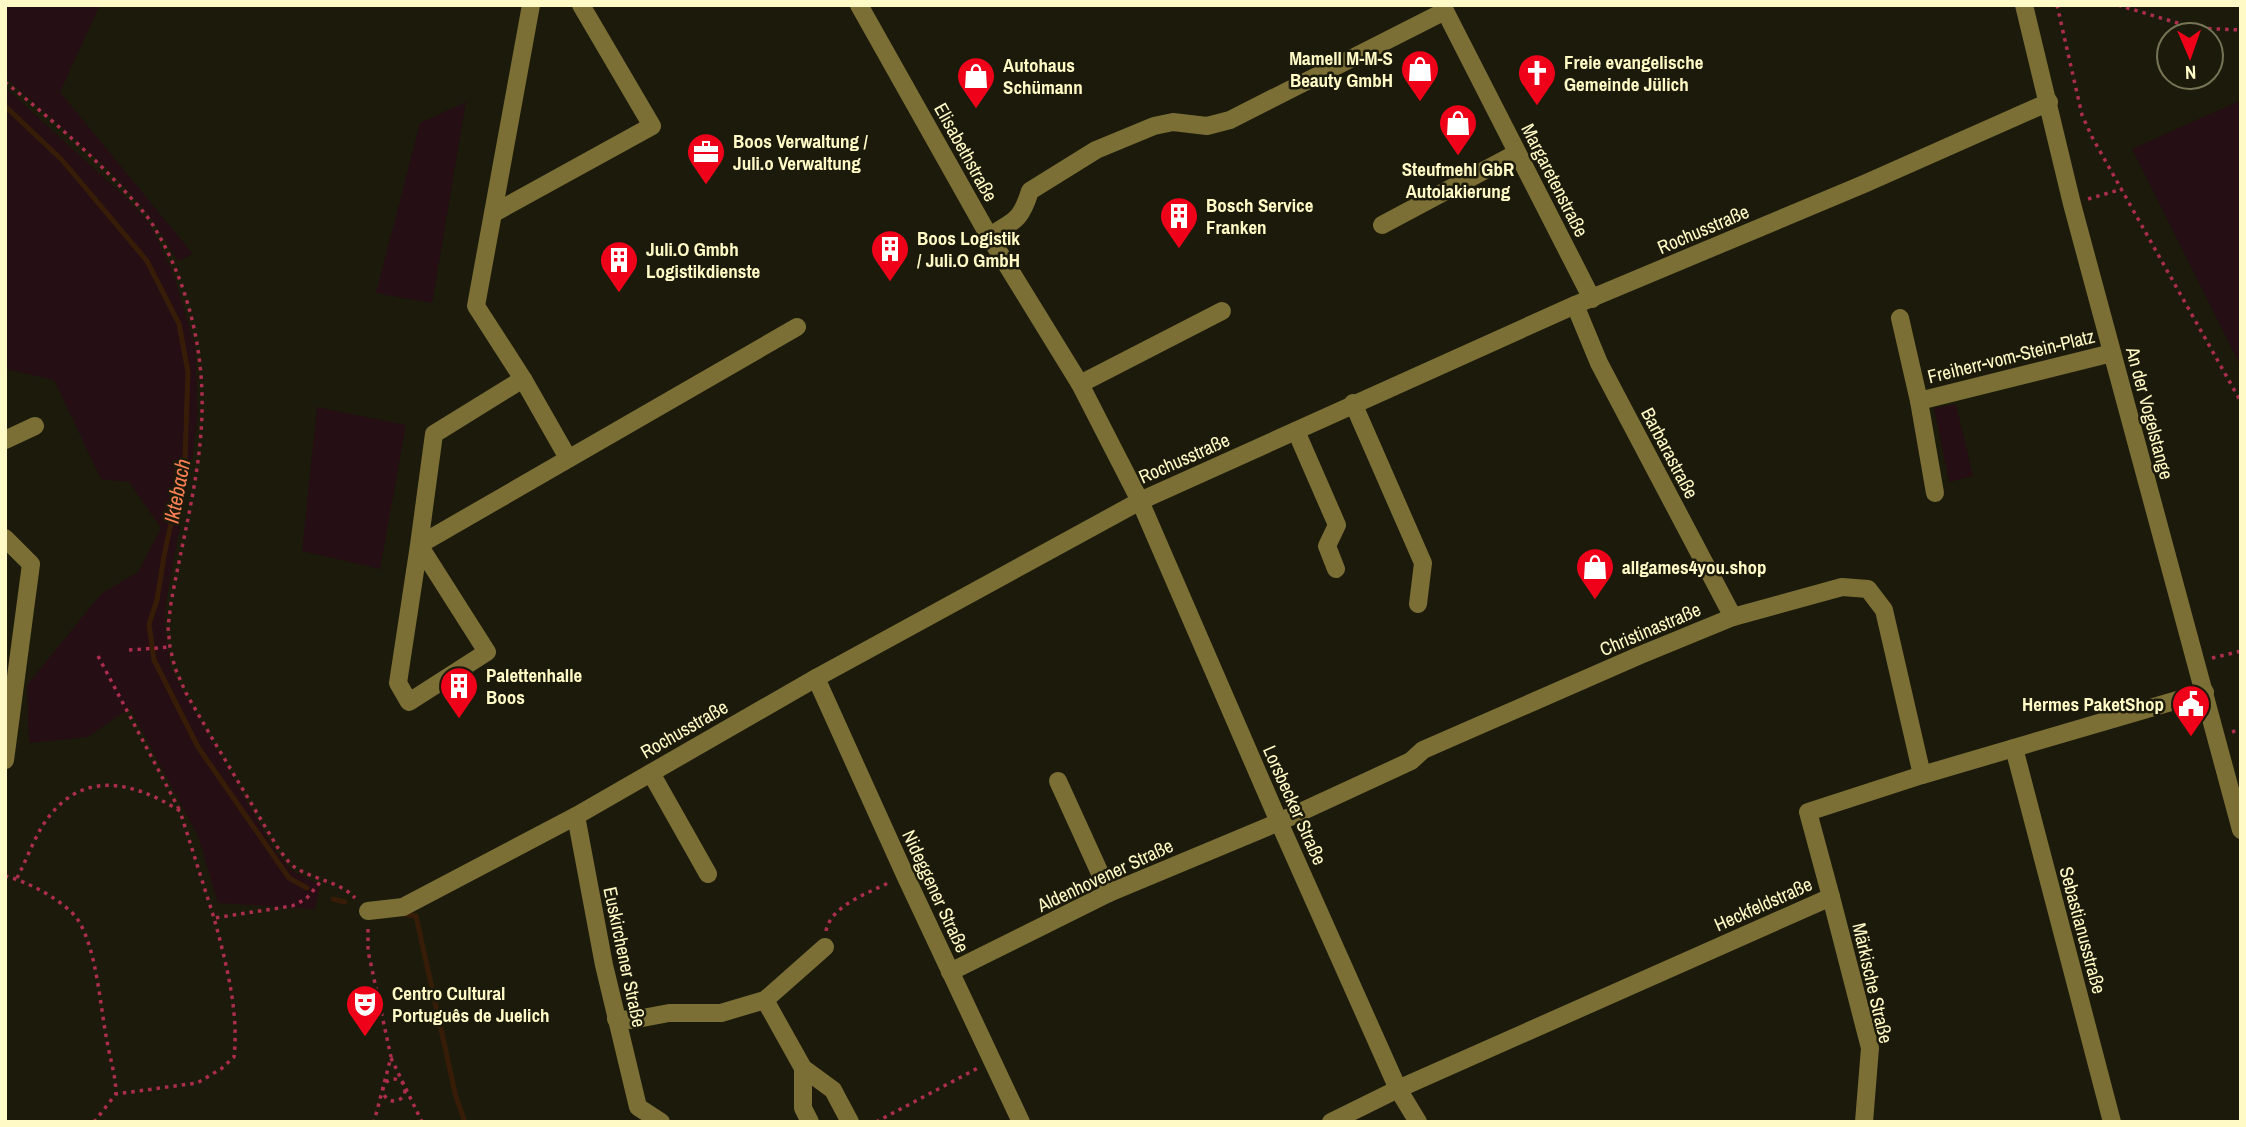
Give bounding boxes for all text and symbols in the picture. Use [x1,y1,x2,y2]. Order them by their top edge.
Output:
north arrow [2155,21,2225,91]
place label: Mamell M-M-S Beauty GmbH [1289,45,1393,93]
shop icon: Mamell M-M-S Beauty GmbH [1399,48,1441,103]
place label: Freie evangelische Gemeinde Jülich [1564,49,1704,97]
place label: Autohaus Schümann [1003,52,1083,100]
church icon: Freie evangelische Gemeinde Jülich [1516,52,1558,107]
shop icon: Autohaus Schümann [955,55,997,110]
text: N [2185,60,2197,86]
street label: Elisabethstraße [928,98,1004,206]
shop icon: Steufmehl GbR Autolakierung [1437,102,1479,157]
street label: Margaretenstraße [1515,119,1595,241]
place label: Boos Verwaltung / Juli.o Verwaltung [733,128,868,176]
office icon: Boos Verwaltung / Juli.o Verwaltung [685,131,727,186]
place label: Steufmehl GbR Autolakierung [1402,156,1514,204]
place label: Bosch Service Franken [1206,192,1314,240]
building icon: Bosch Service Franken [1158,195,1200,250]
street label: Rochusstraße [1653,198,1753,260]
place label: Boos Logistik / Juli.O GmbH [917,225,1020,273]
building icon: Boos Logistik / Juli.O GmbH [869,228,911,283]
place label: Juli.O Gmbh Logistikdienste [646,236,761,284]
building icon: Juli.O Gmbh Logistikdienste [598,239,640,294]
street label: Freiherr-vom-Stein-Platz [1925,323,2098,389]
street label: An der Vogelstange [2120,343,2180,482]
street label: Barbarastraße [1635,403,1705,503]
street label: Rochusstraße [1134,426,1234,490]
water label: Iktebach [157,456,197,526]
shop icon: allgames4you.shop [1574,546,1616,601]
place label: allgames4you.shop [1622,554,1767,580]
street label: Christinastraße [1596,596,1704,662]
place label: Palettenhalle Boos [486,662,582,710]
building icon: Palettenhalle Boos [438,665,480,720]
public building icon: Hermes PaketShop [2170,683,2212,738]
place label: Hermes PaketShop [2022,691,2164,717]
street label: Rochusstraße [636,693,732,765]
street label: Lorsbecker Straße [1257,741,1333,869]
street label: Nideggener Straße [896,825,976,957]
street label: Aldenhovener Straße [1032,832,1177,918]
street label: Sebastianusstraße [2054,863,2112,997]
street label: Heckfeldstraße [1710,871,1816,937]
street label: Euskirchener Straße [597,884,653,1030]
street label: Märkische Straße [1847,920,1899,1046]
place label: Centro Cultural Português de Juelich [392,980,550,1028]
theatre icon: Centro Cultural Português de Juelich [344,983,386,1038]

